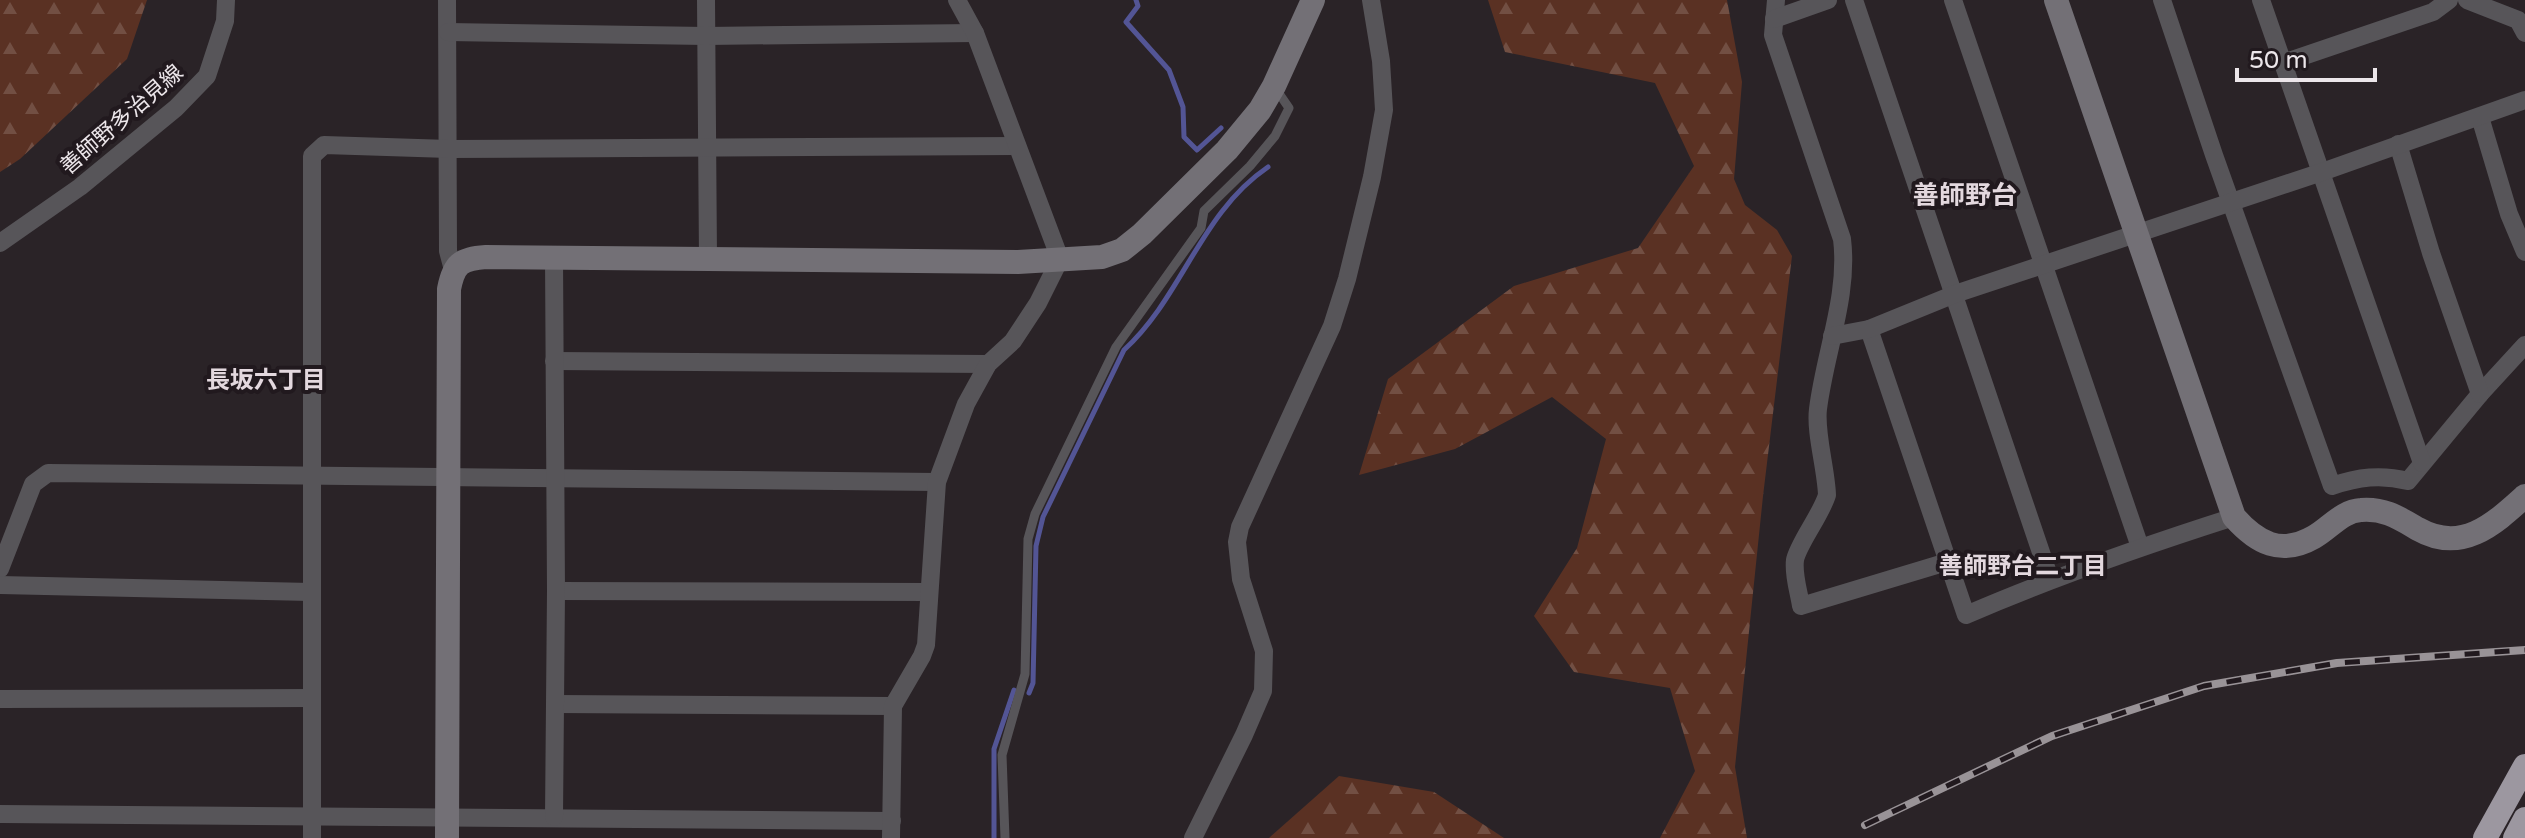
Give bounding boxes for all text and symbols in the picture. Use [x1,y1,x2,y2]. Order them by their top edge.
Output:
scale bar [2237,32,2375,82]
text: 50 m [2249,46,2307,75]
street label: 善師野多治見線 [55,59,188,180]
district label: 善師野台 [1913,180,2017,211]
district label: 長坂六丁目 [206,366,326,395]
district label: 善師野台二丁目 [1939,552,2107,581]

